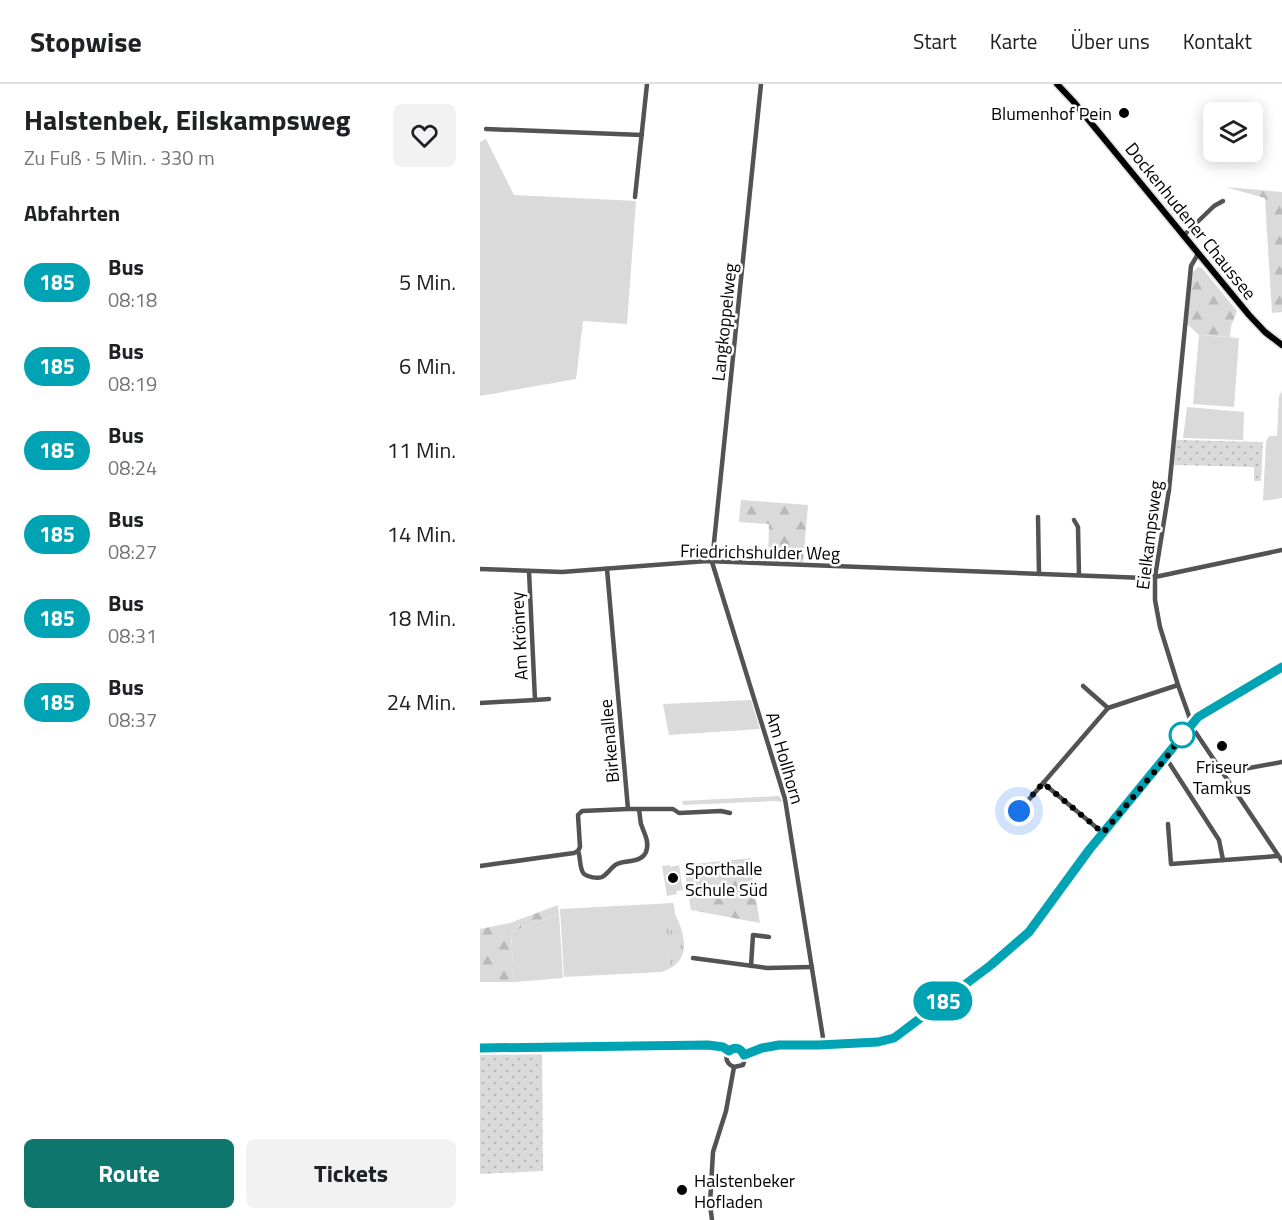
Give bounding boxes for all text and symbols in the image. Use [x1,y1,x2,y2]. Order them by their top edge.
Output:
text: Stopwise [30,20,142,63]
text: Start [913,25,957,57]
text: Karte [990,25,1037,57]
text: Über uns [1070,25,1150,57]
text: Kontakt [1183,25,1252,57]
text: Halstenbek, Eilskampsweg [24,98,350,141]
place label: Blumenhof Pein [991,100,1112,127]
map controls [1203,102,1263,162]
button: layers [1203,102,1263,162]
button: heart [393,104,456,167]
marker: Blumenhof Pein [1117,106,1131,120]
street label: Dockenhudener Chaussee [1119,136,1263,306]
text: Zu Fuß · 5 Min. · 330 m [24,142,215,173]
text: Abfahrten [24,196,120,230]
text: Bus [108,250,144,284]
street label: Langkoppelweg [704,262,744,382]
text: 5 Min. [399,265,456,299]
text: 185 [39,266,75,298]
text: 08:18 [108,284,157,315]
text: Bus [108,334,144,368]
text: 6 Min. [399,349,456,383]
text: 185 [39,350,75,382]
text: 08:19 [108,368,157,399]
text: Bus [108,418,144,452]
text: 11 Min. [387,433,456,467]
text: 185 [39,434,75,466]
text: 08:24 [108,452,157,483]
street label: Eielkampsweg [1129,479,1169,591]
text: Bus [108,502,144,536]
text: 14 Min. [387,517,456,551]
text: 185 [39,518,75,550]
text: 08:27 [108,536,157,567]
street label: Friedrichshulder Weg [680,537,840,567]
text: Bus [108,586,144,620]
street label: Am Krönrey [503,591,535,681]
text: 18 Min. [387,601,456,635]
text: 185 [39,602,75,634]
text: 08:31 [108,620,157,651]
text: Bus [108,670,144,704]
text: 24 Min. [387,685,456,719]
text: 185 [39,686,75,718]
street label: Birkenallee [592,698,626,784]
text: 08:37 [108,704,157,735]
street label: Am Hollhorn [759,709,811,807]
unlabelled marker [1169,722,1195,748]
marker: Friseur Tamkus [1215,739,1229,753]
place label: Friseur Tamkus [1193,753,1251,801]
your location [1004,796,1034,826]
place label: Sporthalle Schule Süd [685,855,768,903]
marker: Sporthalle Schule Süd [666,871,680,885]
line badge: 185 [908,982,978,1020]
text: 185 [925,985,961,1017]
button: Route [24,1139,234,1208]
button: Tickets [246,1139,456,1208]
place label: Halstenbeker Hofladen [694,1167,795,1215]
marker: Halstenbeker Hofladen [675,1183,689,1197]

